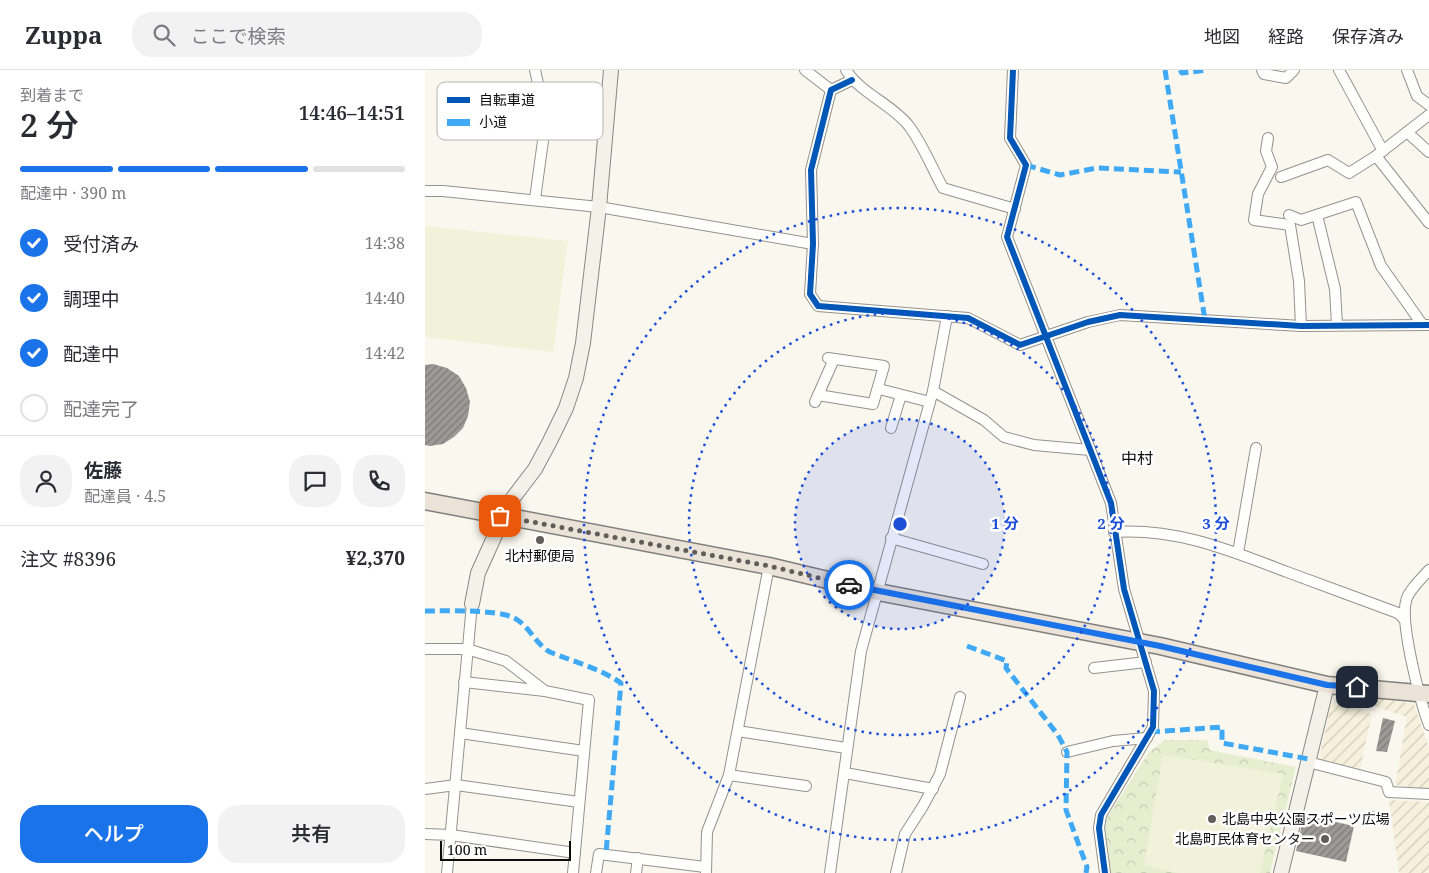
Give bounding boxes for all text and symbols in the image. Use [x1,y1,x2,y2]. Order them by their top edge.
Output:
search box [132,12,482,57]
text: Zuppa [25,18,102,51]
icon: search [150,21,178,49]
text: ここで検索 [190,23,285,49]
text: 地図 [1204,24,1240,48]
text: 経路 [1268,24,1304,48]
text: 保存済み [1332,24,1404,48]
legend [437,82,603,140]
text: 到着まで [20,84,84,106]
text: 自転車道 [479,90,535,109]
text: 14:46–14:51 [299,100,405,126]
text: 2 分 [20,103,78,146]
text: 小道 [479,112,507,131]
text: 配達中 · 390 m [20,182,126,204]
icon: check [20,229,48,257]
text: 受付済み [63,231,139,257]
text: 14:38 [365,232,405,254]
icon: check [20,284,48,312]
text: 調理中 [63,286,120,312]
text: 14:40 [365,287,405,309]
icon: check [20,339,48,367]
text: 配達中 [63,341,120,367]
text: 14:42 [365,342,405,364]
text: 配達完了 [63,396,139,422]
district label: 中村 [1121,447,1153,469]
button: person [20,455,72,507]
button: chat [289,455,341,507]
button: phone [353,455,405,507]
text: 佐藤 [84,457,122,483]
text: 配達員 · 4.5 [84,485,166,507]
pin [479,495,521,537]
icon: bag [486,502,514,530]
text: 1 分 [991,513,1019,533]
text: 2 分 [1097,513,1125,533]
text: 3 分 [1202,513,1230,533]
centre of rings [891,515,909,533]
marker: 北村郵便局 [534,534,546,546]
text: ¥2,370 [346,545,405,571]
text: 注文 #8396 [20,546,116,572]
place label: 北村郵便局 [505,546,575,565]
courier [824,560,874,610]
icon: car [835,571,863,599]
pin [1336,666,1378,708]
icon: home [1343,673,1371,701]
button: ヘルプ [20,805,208,863]
button: 共有 [218,805,405,863]
place label: 北島中央公園スポーツ広場 [1222,809,1390,828]
marker: 北島中央公園スポーツ広場 [1206,813,1218,825]
place label: 北島町民体育センター [1175,829,1315,848]
marker: 北島町民体育センター [1319,833,1331,845]
scale bar [440,838,571,861]
text: 100 m [447,840,487,859]

